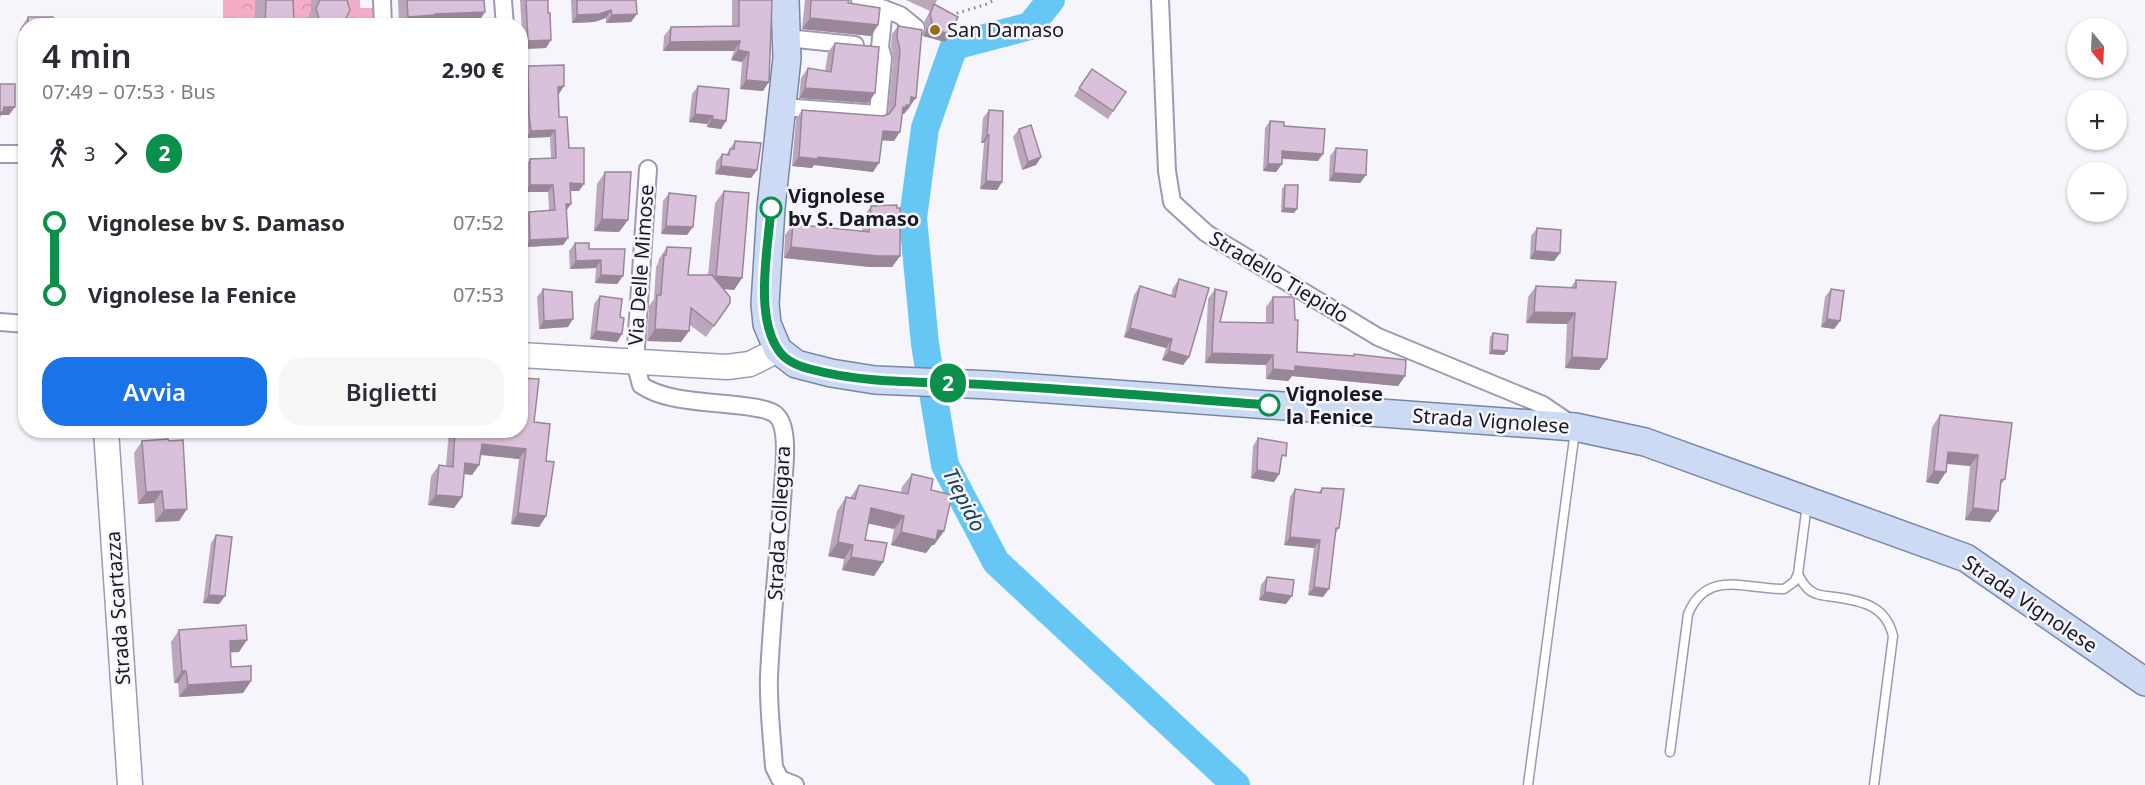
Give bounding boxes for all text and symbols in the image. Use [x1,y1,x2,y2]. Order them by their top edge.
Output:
place label: San Damaso [947,16,1064,43]
north arrow [2067,18,2127,78]
map controls [2067,18,2127,222]
marker: San Damaso [928,23,942,37]
text: 4 min [42,33,132,78]
text: 2.90 € [442,54,504,84]
text: 07:49 – 07:53 · Bus [42,78,215,105]
button: + [2067,90,2127,150]
icon: walk [42,137,75,170]
icon: forward [104,137,137,170]
text: 2 [158,139,170,167]
text: 3 [84,140,95,167]
button: − [2067,162,2127,222]
place label: Vignolese bv S. Damaso [788,182,919,232]
street label: Via Delle Mimose [621,184,660,346]
marker: Vignolese bv S. Damaso [760,197,782,219]
text: Vignolese bv S. Damaso [88,207,345,237]
text: 07:52 [453,209,504,236]
street label: Stradello Tiepido [1205,224,1354,329]
text: Vignolese la Fenice [88,279,296,309]
text: 07:53 [453,281,504,308]
button: Avvia [42,357,267,426]
button: Biglietti [279,357,504,426]
line badge: 2 [928,364,968,403]
text: 2 [942,369,954,397]
place label: Vignolese la Fenice [1286,380,1383,430]
marker: Vignolese la Fenice [1258,394,1280,416]
street label: Strada Vignolese [1412,402,1570,439]
street label: Strada Collegara [761,445,796,601]
water label: Tiepido [937,463,993,536]
street label: Strada Scartazza [99,530,136,686]
street label: Strada Vignolese [1958,548,2103,659]

